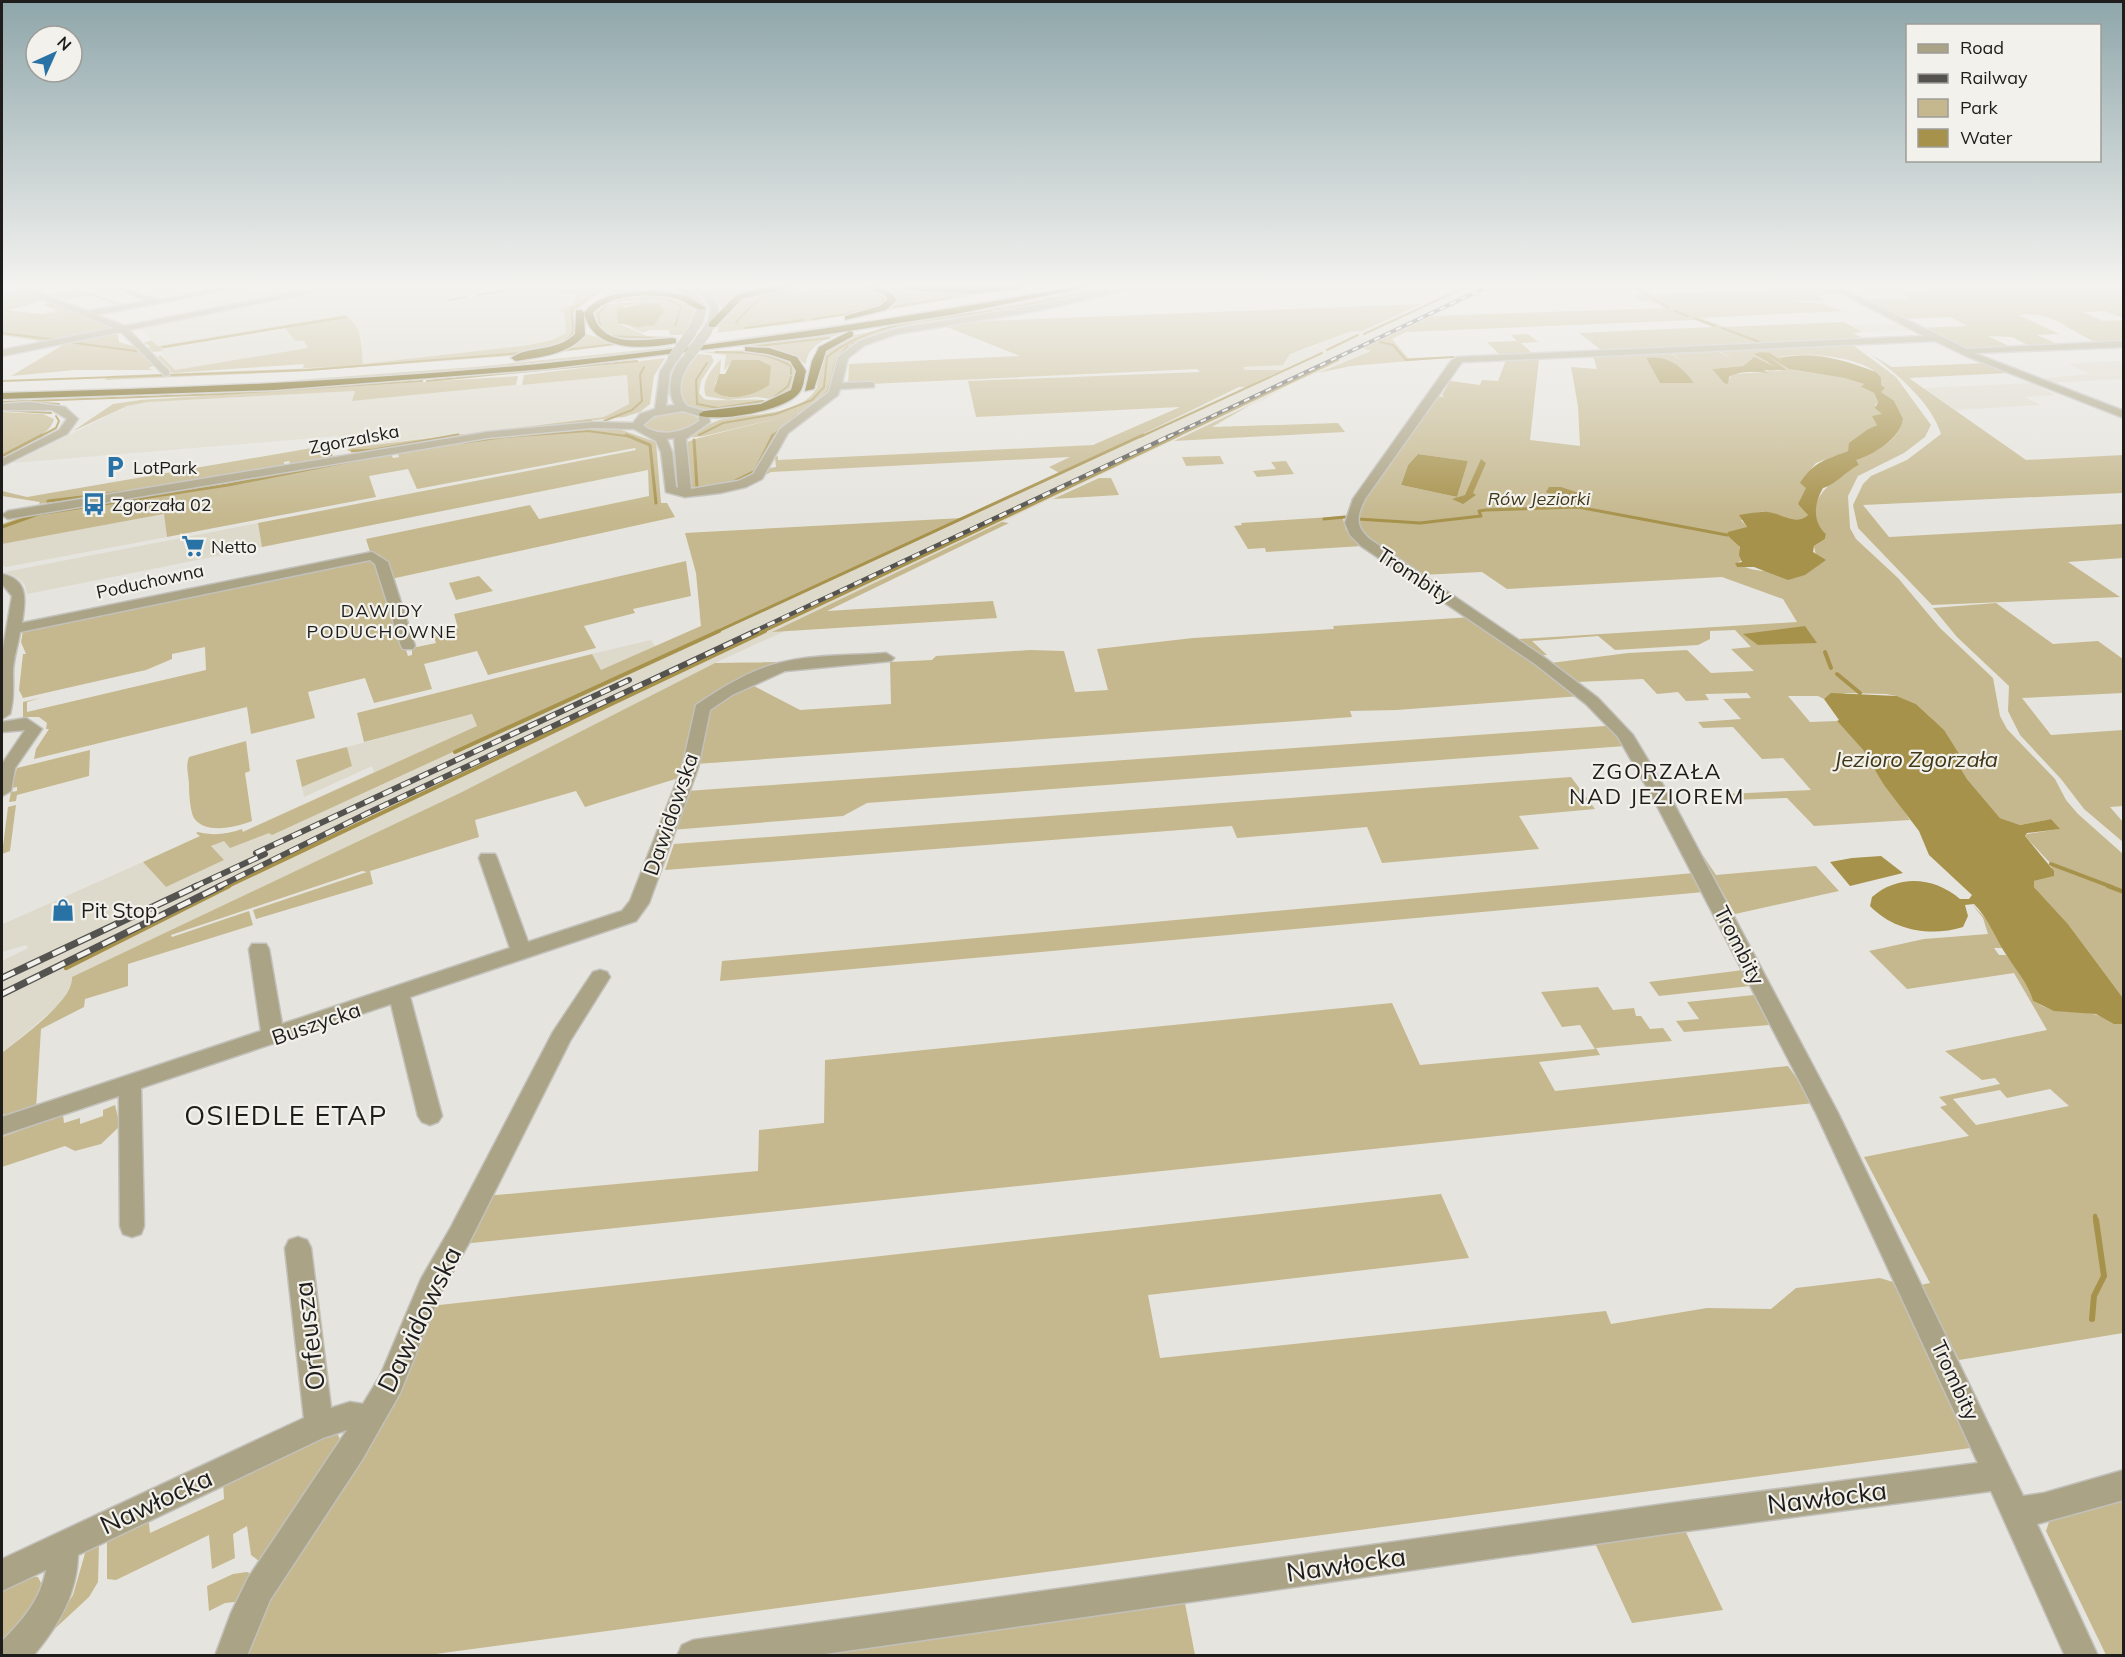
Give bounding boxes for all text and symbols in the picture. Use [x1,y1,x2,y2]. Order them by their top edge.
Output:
north arrow [24,24,84,84]
legend [1906,24,2101,162]
text: N [53,32,76,55]
text: Road [1960,36,2004,59]
text: Railway [1960,66,2028,89]
text: Park [1960,96,1999,119]
text: Water [1960,126,2013,149]
street label: Zgorzalska [307,419,401,459]
parking icon: LotPark [102,454,128,480]
place label: LotPark [133,456,198,479]
water label: Rów Jeziorki [1488,487,1591,510]
bus stop icon: Zgorzała 02 [81,491,107,517]
place label: Zgorzała 02 [112,493,212,516]
supermarket icon: Netto [180,533,206,559]
place label: Netto [211,535,257,558]
street label: Trombity [1372,541,1458,609]
street label: Poduchowna [94,558,206,604]
district label: DAWIDY PODUCHOWNE [307,599,457,643]
water label: Jezioro Zgorzała [1832,745,1998,773]
street label: Dawidowska [637,749,703,879]
district label: ZGORZAŁA NAD JEZIOREM [1569,757,1745,810]
shop icon: Pit Stop [50,897,76,923]
place label: Pit Stop [81,897,157,923]
street label: Trombity [1709,901,1771,989]
street label: Buszycka [268,996,364,1050]
district label: OSIEDLE ETAP [184,1098,388,1132]
street label: Dawidowska [370,1241,468,1397]
street label: Orfeusza [286,1280,332,1392]
street label: Trombity [1926,1336,1986,1424]
street label: Nawłocka [95,1461,217,1541]
street label: Nawłocka [1765,1473,1889,1521]
street label: Nawłocka [1284,1539,1408,1589]

